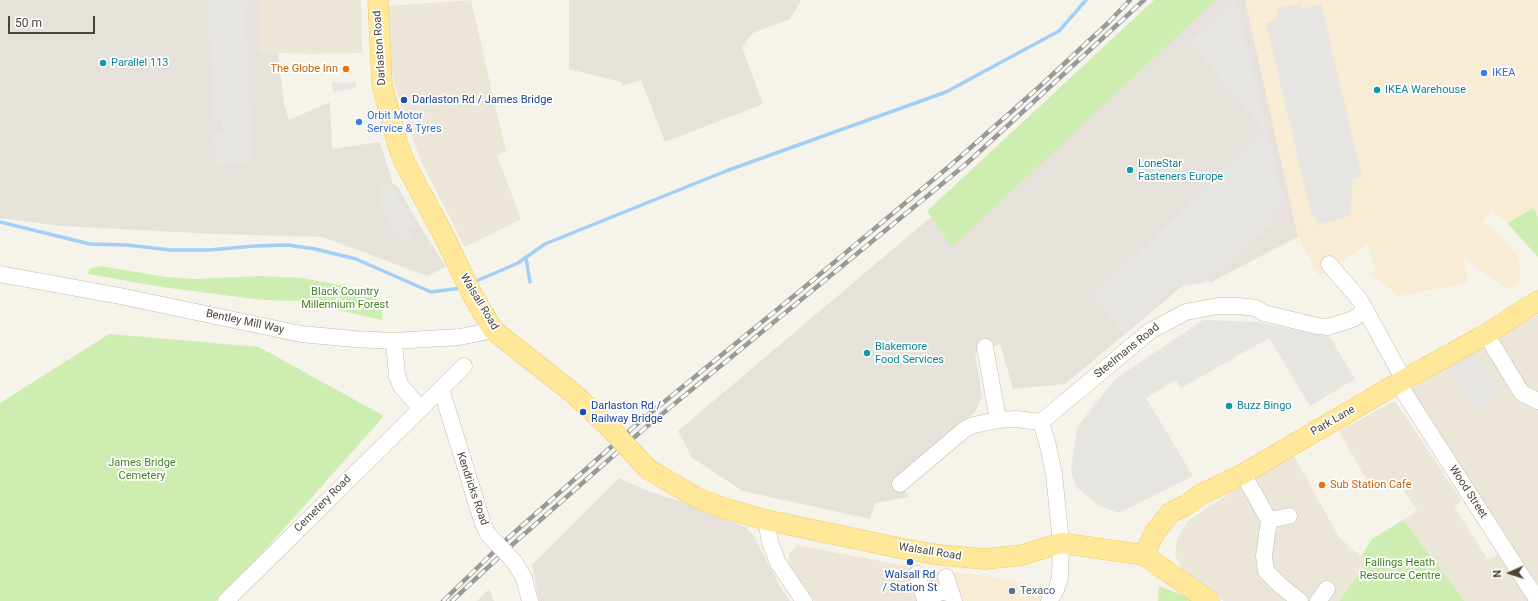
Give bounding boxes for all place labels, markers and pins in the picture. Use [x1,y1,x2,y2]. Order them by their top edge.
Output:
place label: Parallel 113 [111,56,168,70]
marker: Parallel 113 [98,58,108,68]
place label: The Globe Inn [270,62,338,76]
marker: The Globe Inn [341,64,351,74]
place label: IKEA [1492,66,1515,80]
marker: IKEA [1479,68,1489,78]
place label: IKEA Warehouse [1385,83,1466,97]
marker: IKEA Warehouse [1372,85,1382,95]
place label: Darlaston Rd / James Bridge [412,93,552,107]
marker: Darlaston Rd / James Bridge [399,95,409,105]
place label: Orbit Motor Service & Tyres [367,109,442,135]
marker: Orbit Motor Service & Tyres [354,117,364,127]
place label: LoneStar Fasteners Europe [1138,157,1223,183]
marker: LoneStar Fasteners Europe [1125,165,1135,175]
place label: Blakemore Food Services [875,340,944,366]
marker: Blakemore Food Services [862,348,872,358]
place label: Darlaston Rd / Railway Bridge [591,399,663,425]
place label: Buzz Bingo [1237,399,1292,413]
marker: Buzz Bingo [1224,401,1234,411]
marker: Darlaston Rd / Railway Bridge [578,407,588,417]
place label: Sub Station Cafe [1330,478,1412,492]
marker: Sub Station Cafe [1317,480,1327,490]
marker: Walsall Rd / Station St [905,557,915,567]
place label: Walsall Rd / Station St [883,568,937,594]
place label: Texaco [1020,584,1055,598]
marker: Texaco [1007,586,1017,596]

